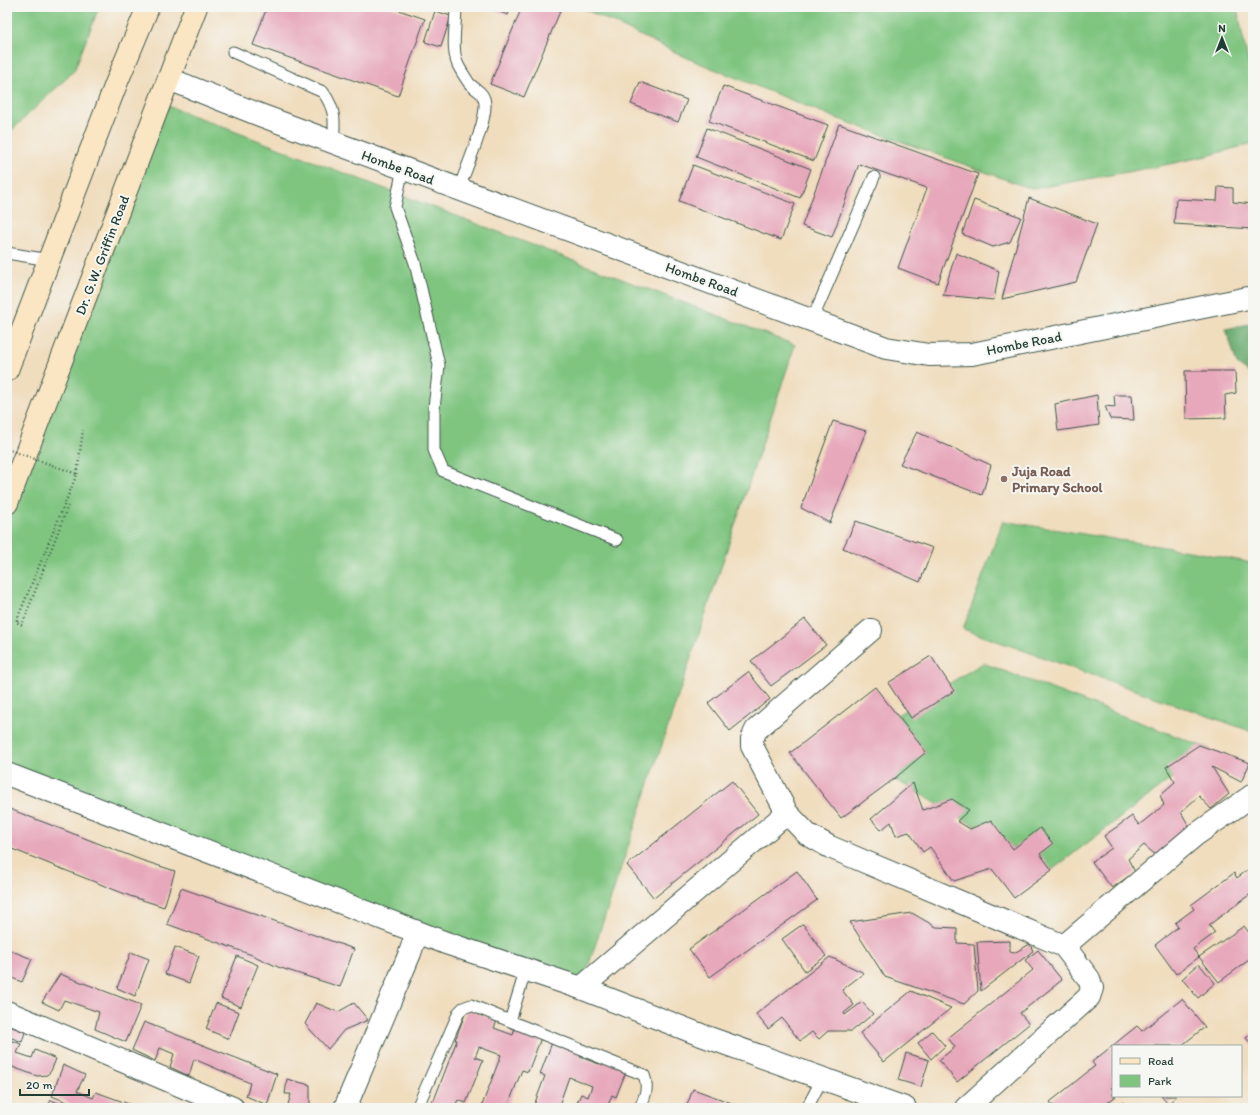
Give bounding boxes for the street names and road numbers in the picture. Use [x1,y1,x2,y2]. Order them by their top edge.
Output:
street label: Hombe Road [359,146,437,189]
street label: Dr. G.W. Griffin Road [72,193,133,317]
street label: Hombe Road [663,258,741,301]
street label: Hombe Road [985,328,1064,359]

